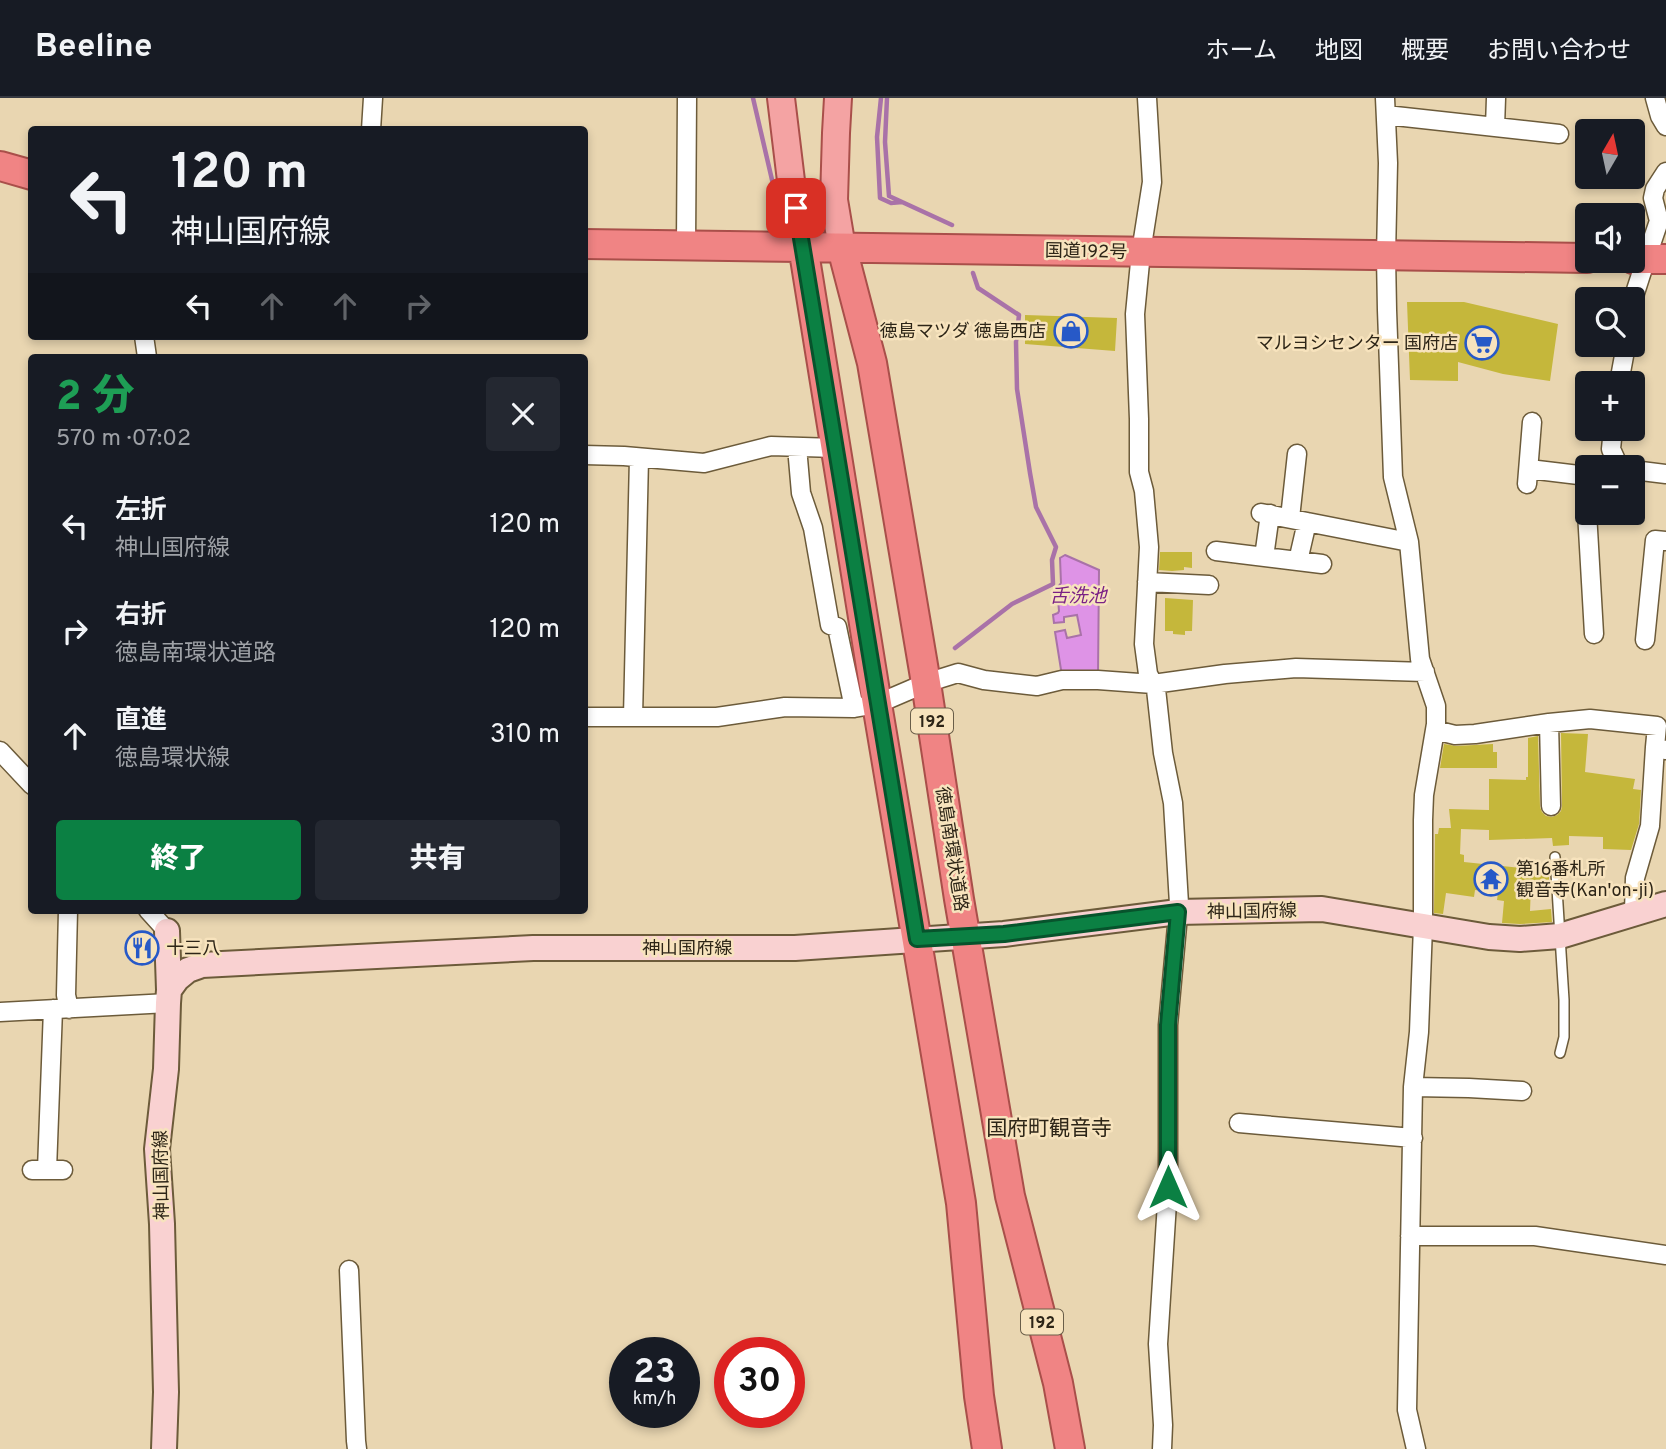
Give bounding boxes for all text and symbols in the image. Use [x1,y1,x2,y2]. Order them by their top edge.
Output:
text: Beeline [35,27,152,69]
text: ホーム [1206,37,1277,67]
text: 地図 [1315,37,1363,67]
text: 概要 [1401,37,1449,67]
text: お問い合わせ [1487,37,1631,67]
north arrow [1575,119,1645,189]
map controls [1575,119,1645,525]
text: 120 m [171,144,308,206]
icon: left [56,154,147,245]
pin [766,178,826,238]
icon: arrive [777,189,815,227]
button: sound [1575,203,1645,273]
text: 神山国府線 [171,214,331,254]
street label: 国道192号 [1045,240,1127,265]
icon: left [180,287,218,325]
icon: ahead [253,287,291,325]
icon: ahead [326,287,364,325]
icon: right [399,287,437,325]
button: search [1575,287,1645,357]
shop icon: 徳島マツダ 徳島西店 [1052,312,1090,350]
place label: 徳島マツダ 徳島西店 [880,321,1046,344]
supermarket icon: マルヨシセンター 国府店 [1463,324,1501,362]
place label: マルヨシセンター 国府店 [1256,333,1458,356]
button: + [1575,371,1645,441]
text: 2 分 [56,372,134,425]
button: close [486,377,560,451]
text: 570 m · 07:02 [56,425,191,454]
button: − [1575,455,1645,525]
text: 左折 [115,495,167,528]
icon: left [56,507,94,545]
text: 120 m [490,509,560,542]
text: 神山国府線 [115,535,230,564]
water label: 舌洗池 [1049,585,1108,609]
text: 右折 [115,600,167,633]
icon: right [56,612,94,650]
text: 120 m [490,614,560,647]
text: 徳島南環状道路 [115,640,276,669]
text: 直進 [115,705,167,738]
road number: 192 [911,708,953,734]
icon: ahead [56,717,94,755]
text: 310 m [490,719,560,752]
text: 徳島環状線 [115,745,230,774]
street label: 徳島南環状道路 [929,785,972,913]
button: 終了 [56,820,301,900]
button: 共有 [315,820,560,900]
place label: 第16番札所 観音寺(Kan'on-ji) [1516,859,1654,903]
temple icon: 第16番札所 観音寺(Kan'on-ji) [1472,860,1510,898]
street label: 神山国府線 [1207,900,1297,925]
restaurant icon: 十三八 [123,929,161,967]
place label: 十三八 [166,938,220,961]
street label: 神山国府線 [642,938,732,961]
district label: 国府町観音寺 [986,1116,1112,1143]
street label: 神山国府線 [150,1130,175,1220]
position arrow [1131,1150,1205,1224]
road number: 192 [1021,1310,1063,1334]
speed limit sign: 30 [714,1337,805,1428]
text: 23 [633,1351,676,1395]
text: km/h [633,1388,676,1411]

